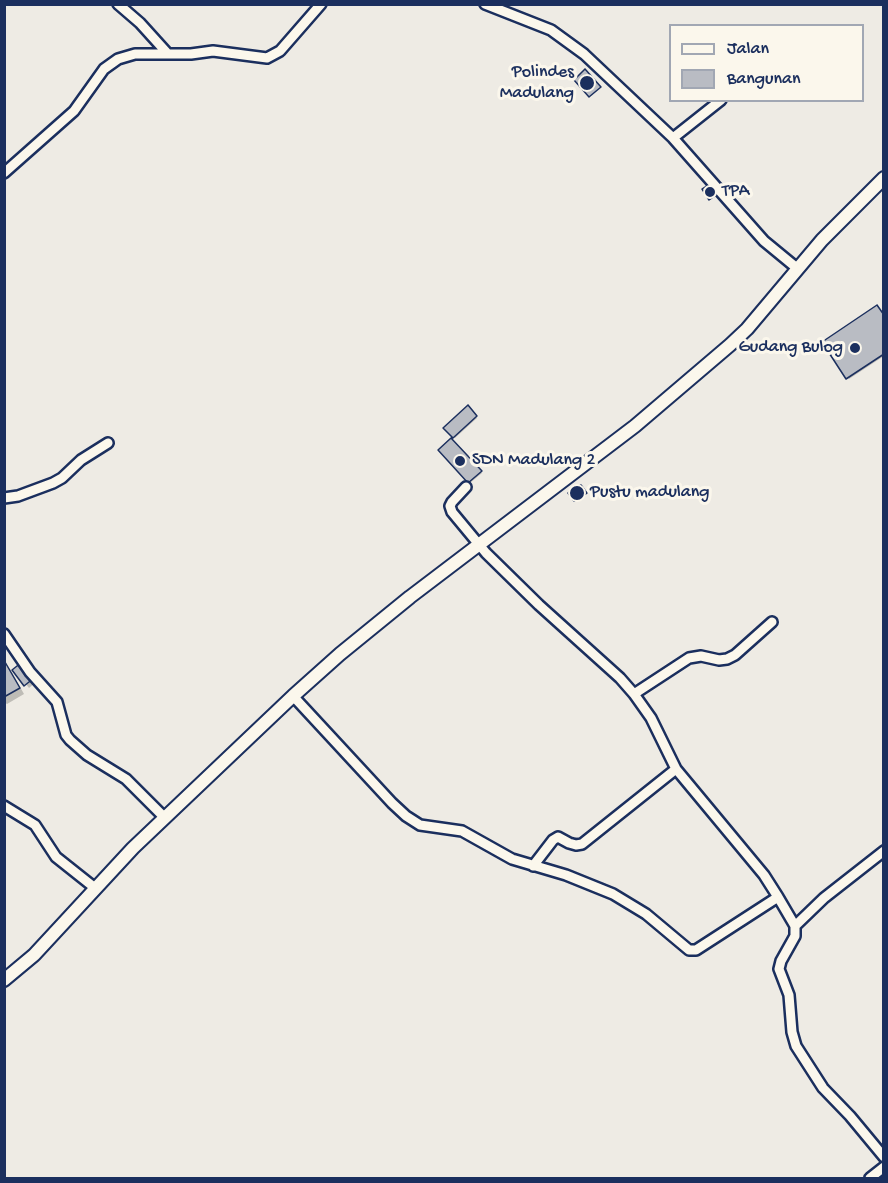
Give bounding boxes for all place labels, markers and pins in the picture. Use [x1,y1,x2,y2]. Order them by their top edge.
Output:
place label: Polindes Madulang [500,62,574,104]
marker: Polindes Madulang [578,74,596,92]
place label: TPA [722,181,749,203]
marker: TPA [703,185,717,199]
place label: Gudang Bulog [738,337,843,359]
marker: Gudang Bulog [848,341,862,355]
place label: SDN Madulang 2 [472,450,595,472]
marker: SDN Madulang 2 [453,454,467,468]
place label: Pustu madulang [590,482,710,504]
marker: Pustu madulang [568,484,586,502]

